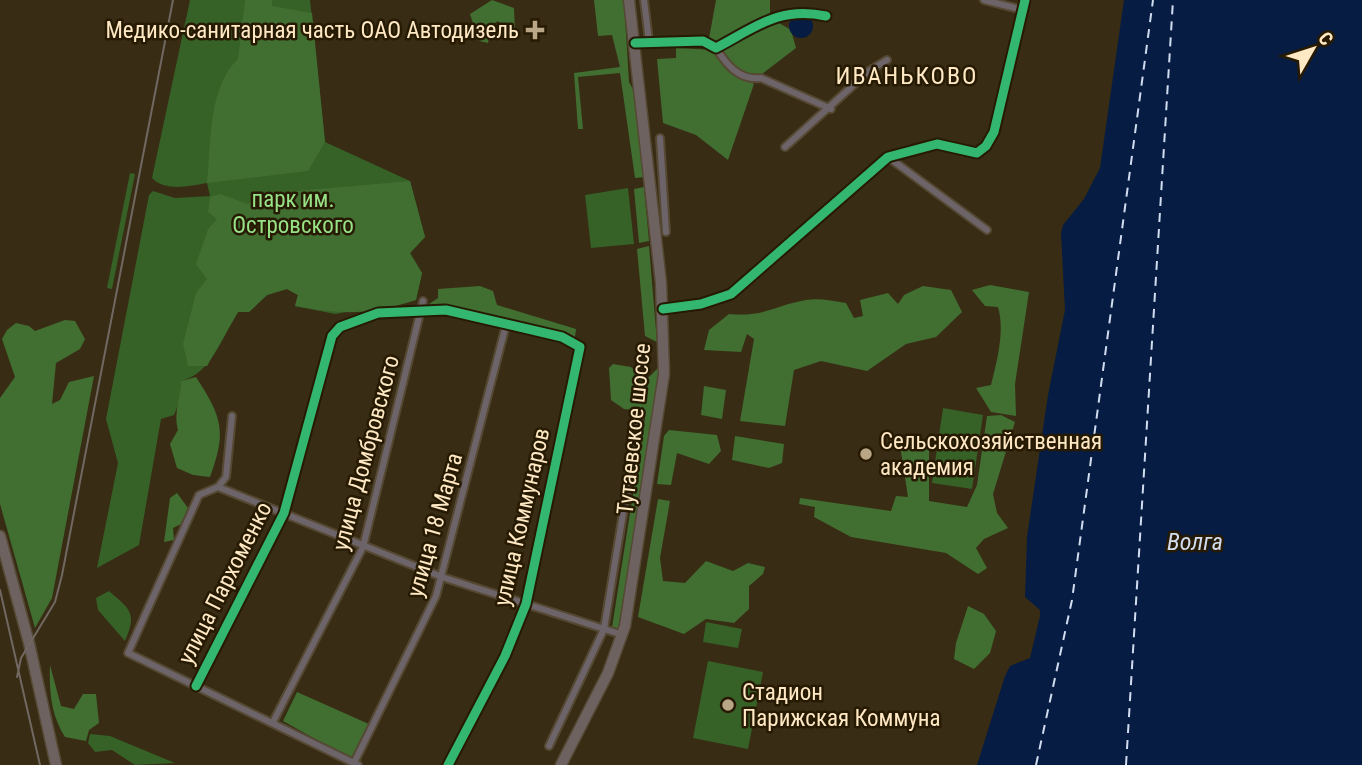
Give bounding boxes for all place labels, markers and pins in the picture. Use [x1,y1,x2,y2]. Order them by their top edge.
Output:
place label: Медико-санитарная часть ОАО Автодизель [105,17,519,44]
marker: Медико-санитарная часть ОАО Автодизель [525,20,545,40]
place label: Сельскохозяйственная академия [880,428,1102,481]
marker: Сельскохозяйственная академия [858,446,874,462]
place label: Стадион Парижская Коммуна [742,679,941,732]
marker: Стадион Парижская Коммуна [720,697,736,713]

